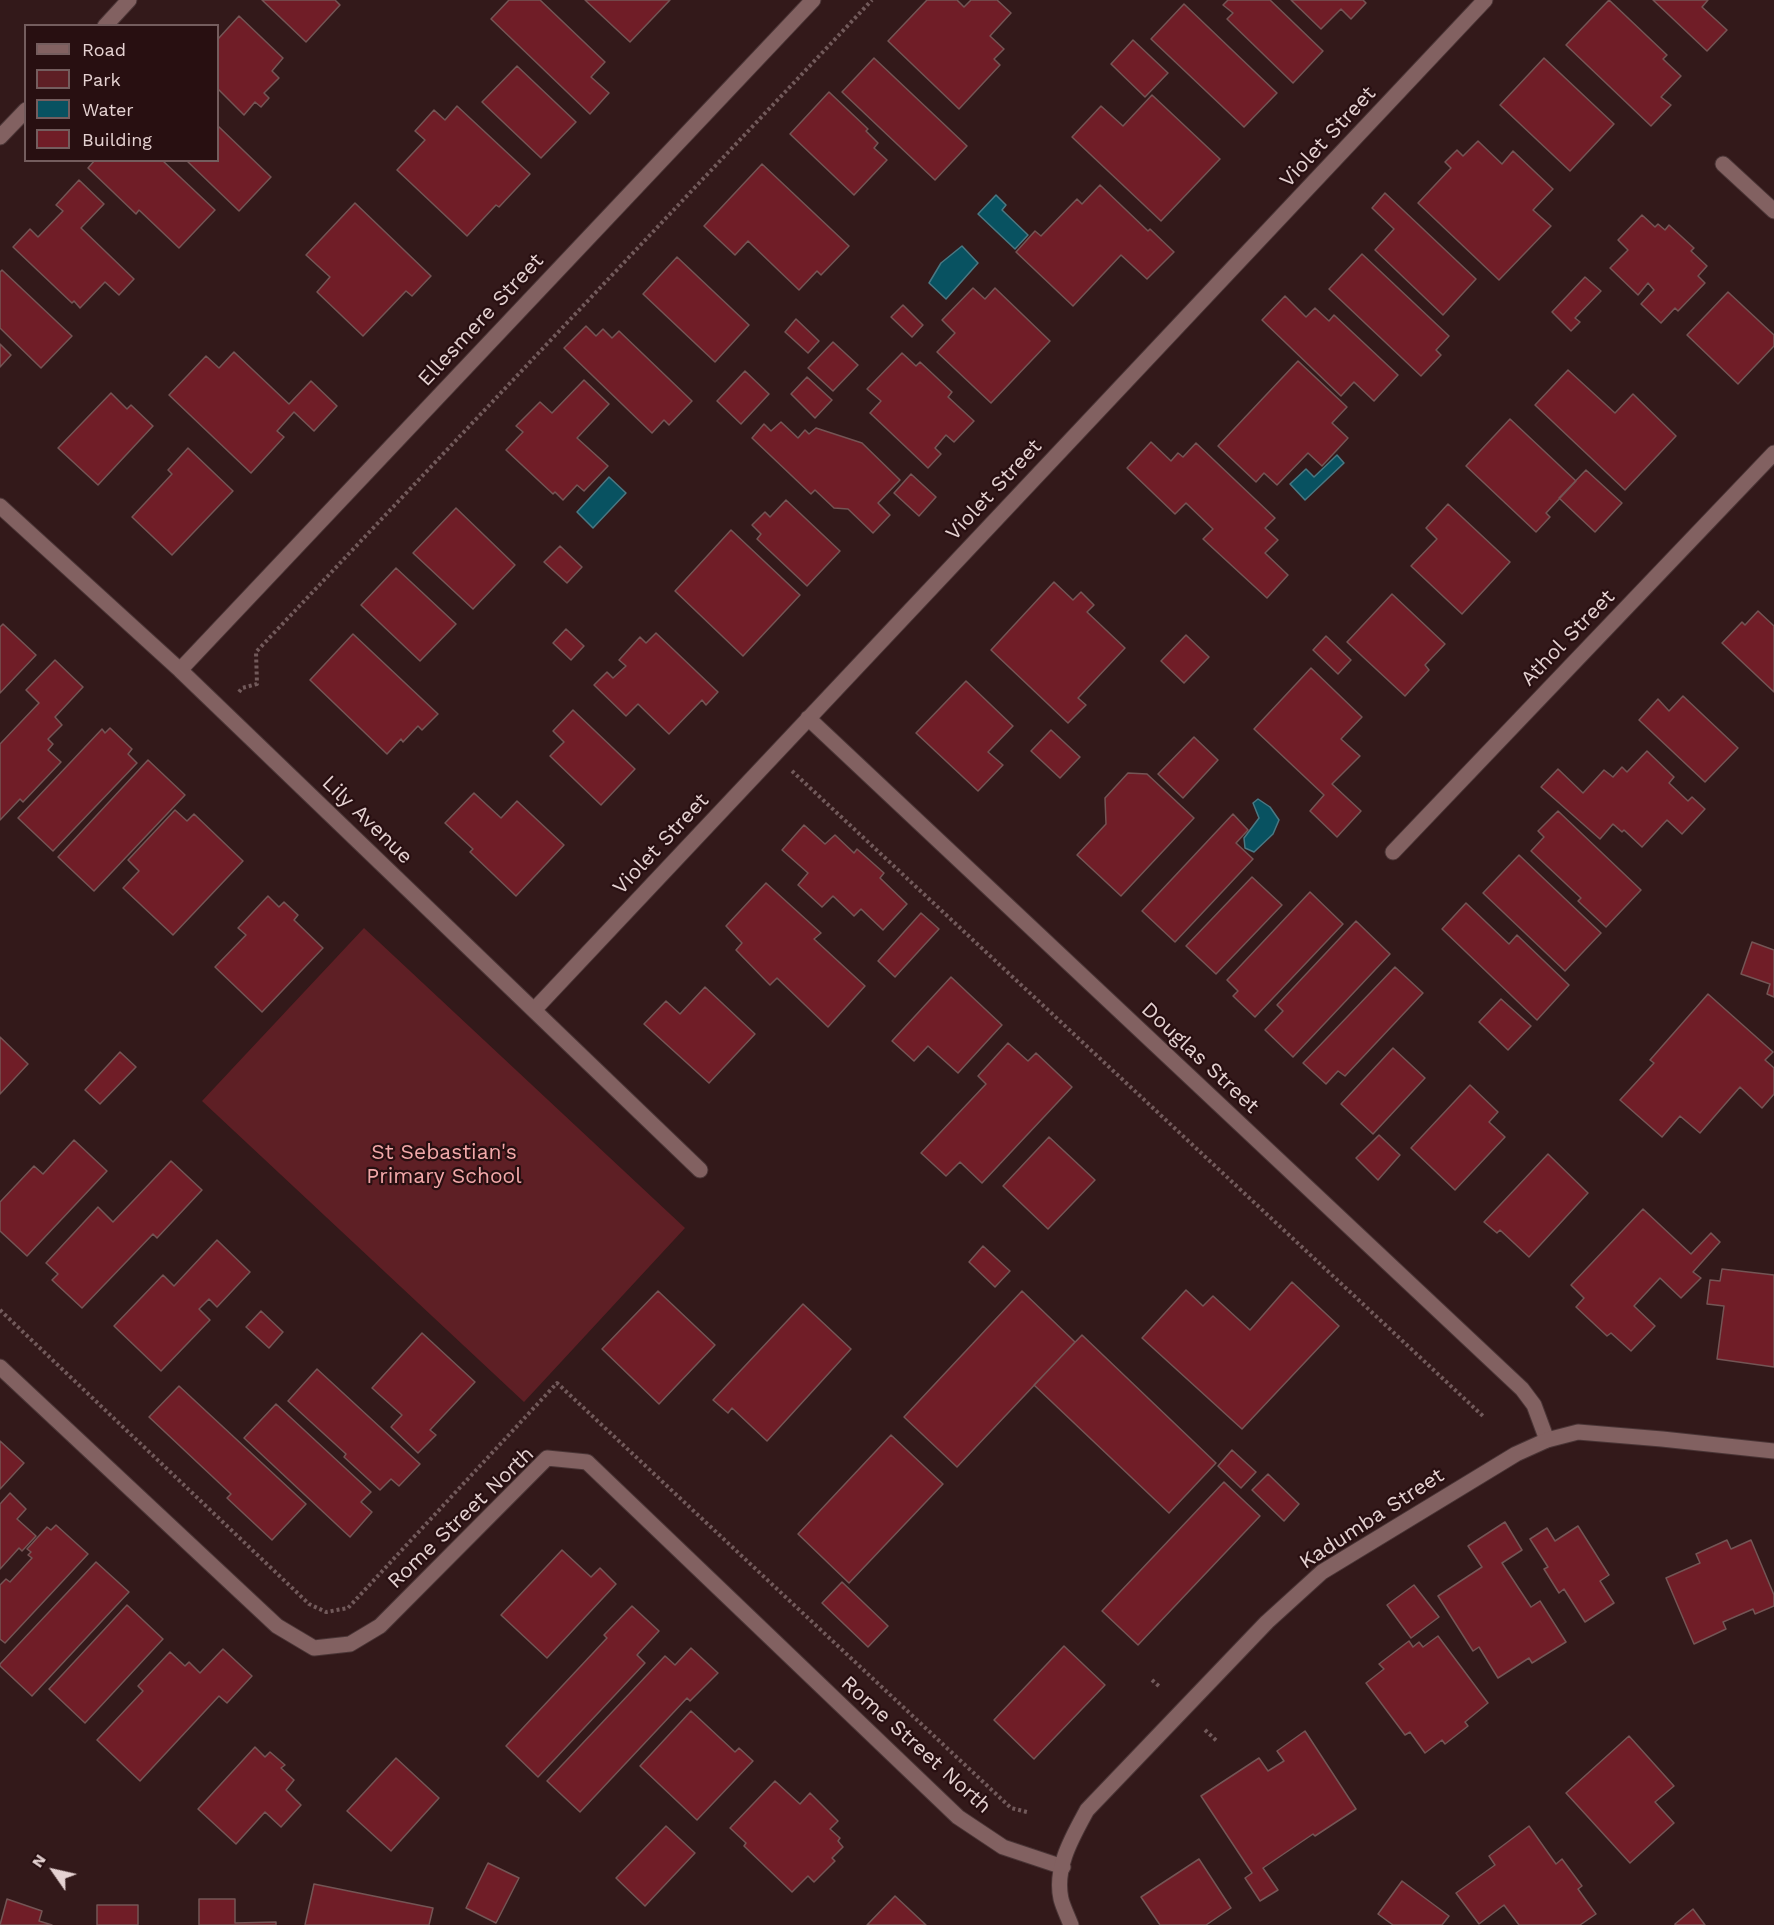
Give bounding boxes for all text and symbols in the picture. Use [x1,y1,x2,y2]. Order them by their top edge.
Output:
legend [24,24,219,162]
text: Road [82,39,126,60]
text: Park [82,69,121,90]
street label: Violet Street [1275,81,1381,193]
text: Water [82,99,134,120]
text: Building [82,129,152,150]
street label: Ellesmere Street [413,248,549,392]
street label: Violet Street [941,434,1047,546]
street label: Athol Street [1516,585,1620,691]
street label: Lily Avenue [316,771,418,869]
street label: Violet Street [608,788,714,900]
street label: Douglas Street [1136,997,1264,1119]
park label: St Sebastian's Primary School [366,1140,522,1190]
street label: Rome Street North [383,1442,539,1594]
street label: Kadumba Street [1295,1463,1449,1575]
street label: Rome Street North [836,1671,996,1819]
north arrow [24,1841,84,1901]
text: N [27,1850,50,1871]

